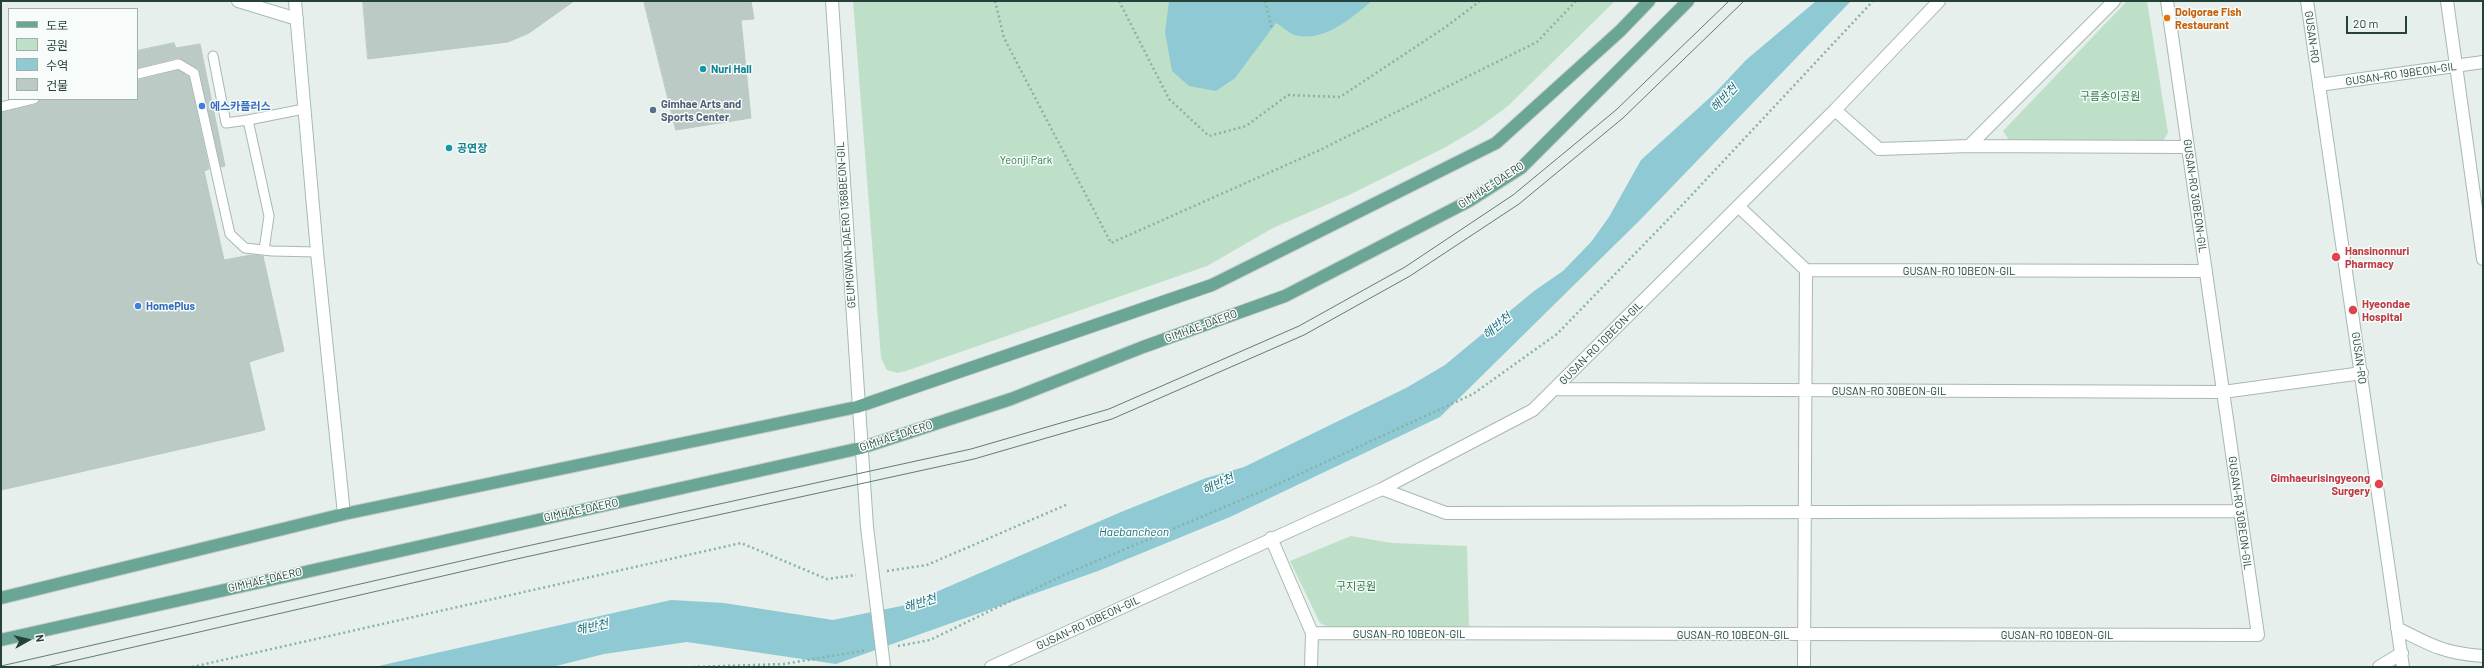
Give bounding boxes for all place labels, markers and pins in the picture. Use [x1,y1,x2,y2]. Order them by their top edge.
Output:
place label: Dolgorae Fish Restaurant [2175,5,2242,31]
marker: Dolgorae Fish Restaurant [2162,13,2172,23]
place label: Nuri Hall [711,62,752,76]
marker: Nuri Hall [698,64,708,74]
place label: Gimhae Arts and Sports Center [661,97,741,123]
place label: 에스카플러스 [210,99,271,113]
marker: 에스카플러스 [197,101,207,111]
marker: Gimhae Arts and Sports Center [648,105,658,115]
place label: 공연장 [457,141,487,155]
marker: 공연장 [444,143,454,153]
place label: Hansinonnuri Pharmacy [2345,244,2409,270]
marker: Hansinonnuri Pharmacy [2330,251,2342,263]
place label: Hyeondae Hospital [2362,297,2410,323]
place label: HomePlus [146,299,195,313]
marker: HomePlus [133,301,143,311]
marker: Hyeondae Hospital [2347,304,2359,316]
place label: Gimhaeurisingyeong Surgery [2271,471,2370,497]
marker: Gimhaeurisingyeong Surgery [2373,478,2385,490]

